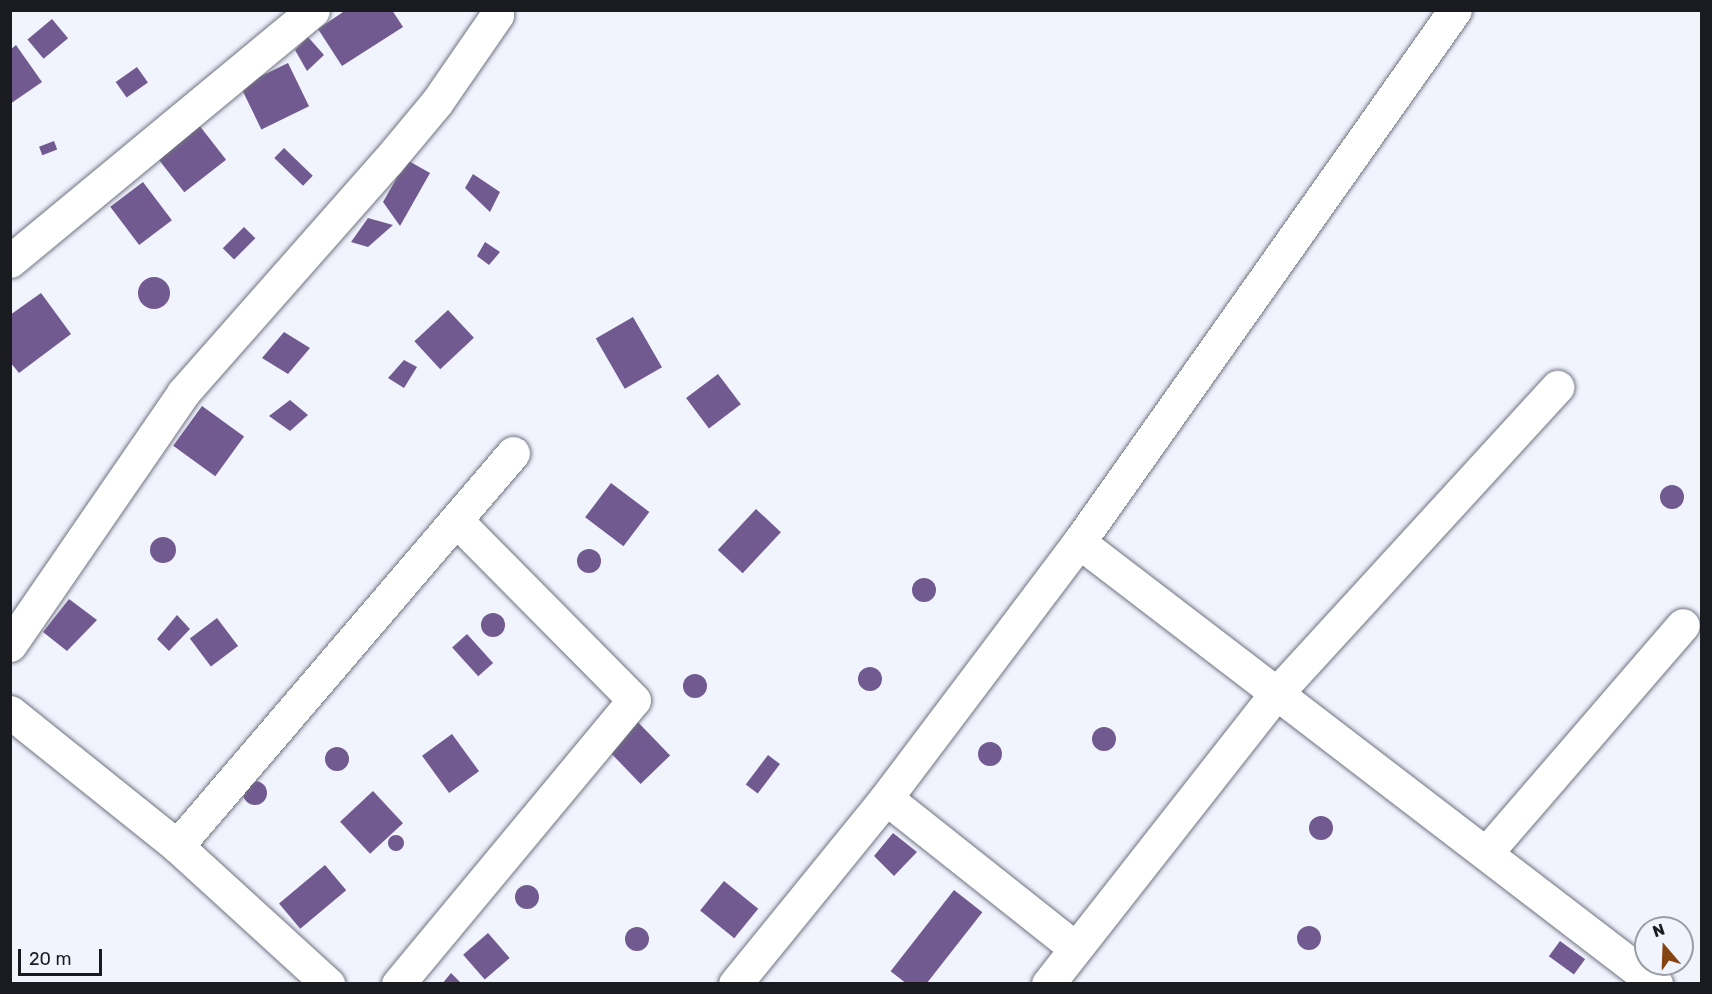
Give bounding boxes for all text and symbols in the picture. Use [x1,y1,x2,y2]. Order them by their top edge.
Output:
north arrow [1634,916,1694,976]
text: N [1650,920,1667,941]
scale bar [21,937,105,975]
text: 20 m [29,948,71,970]

